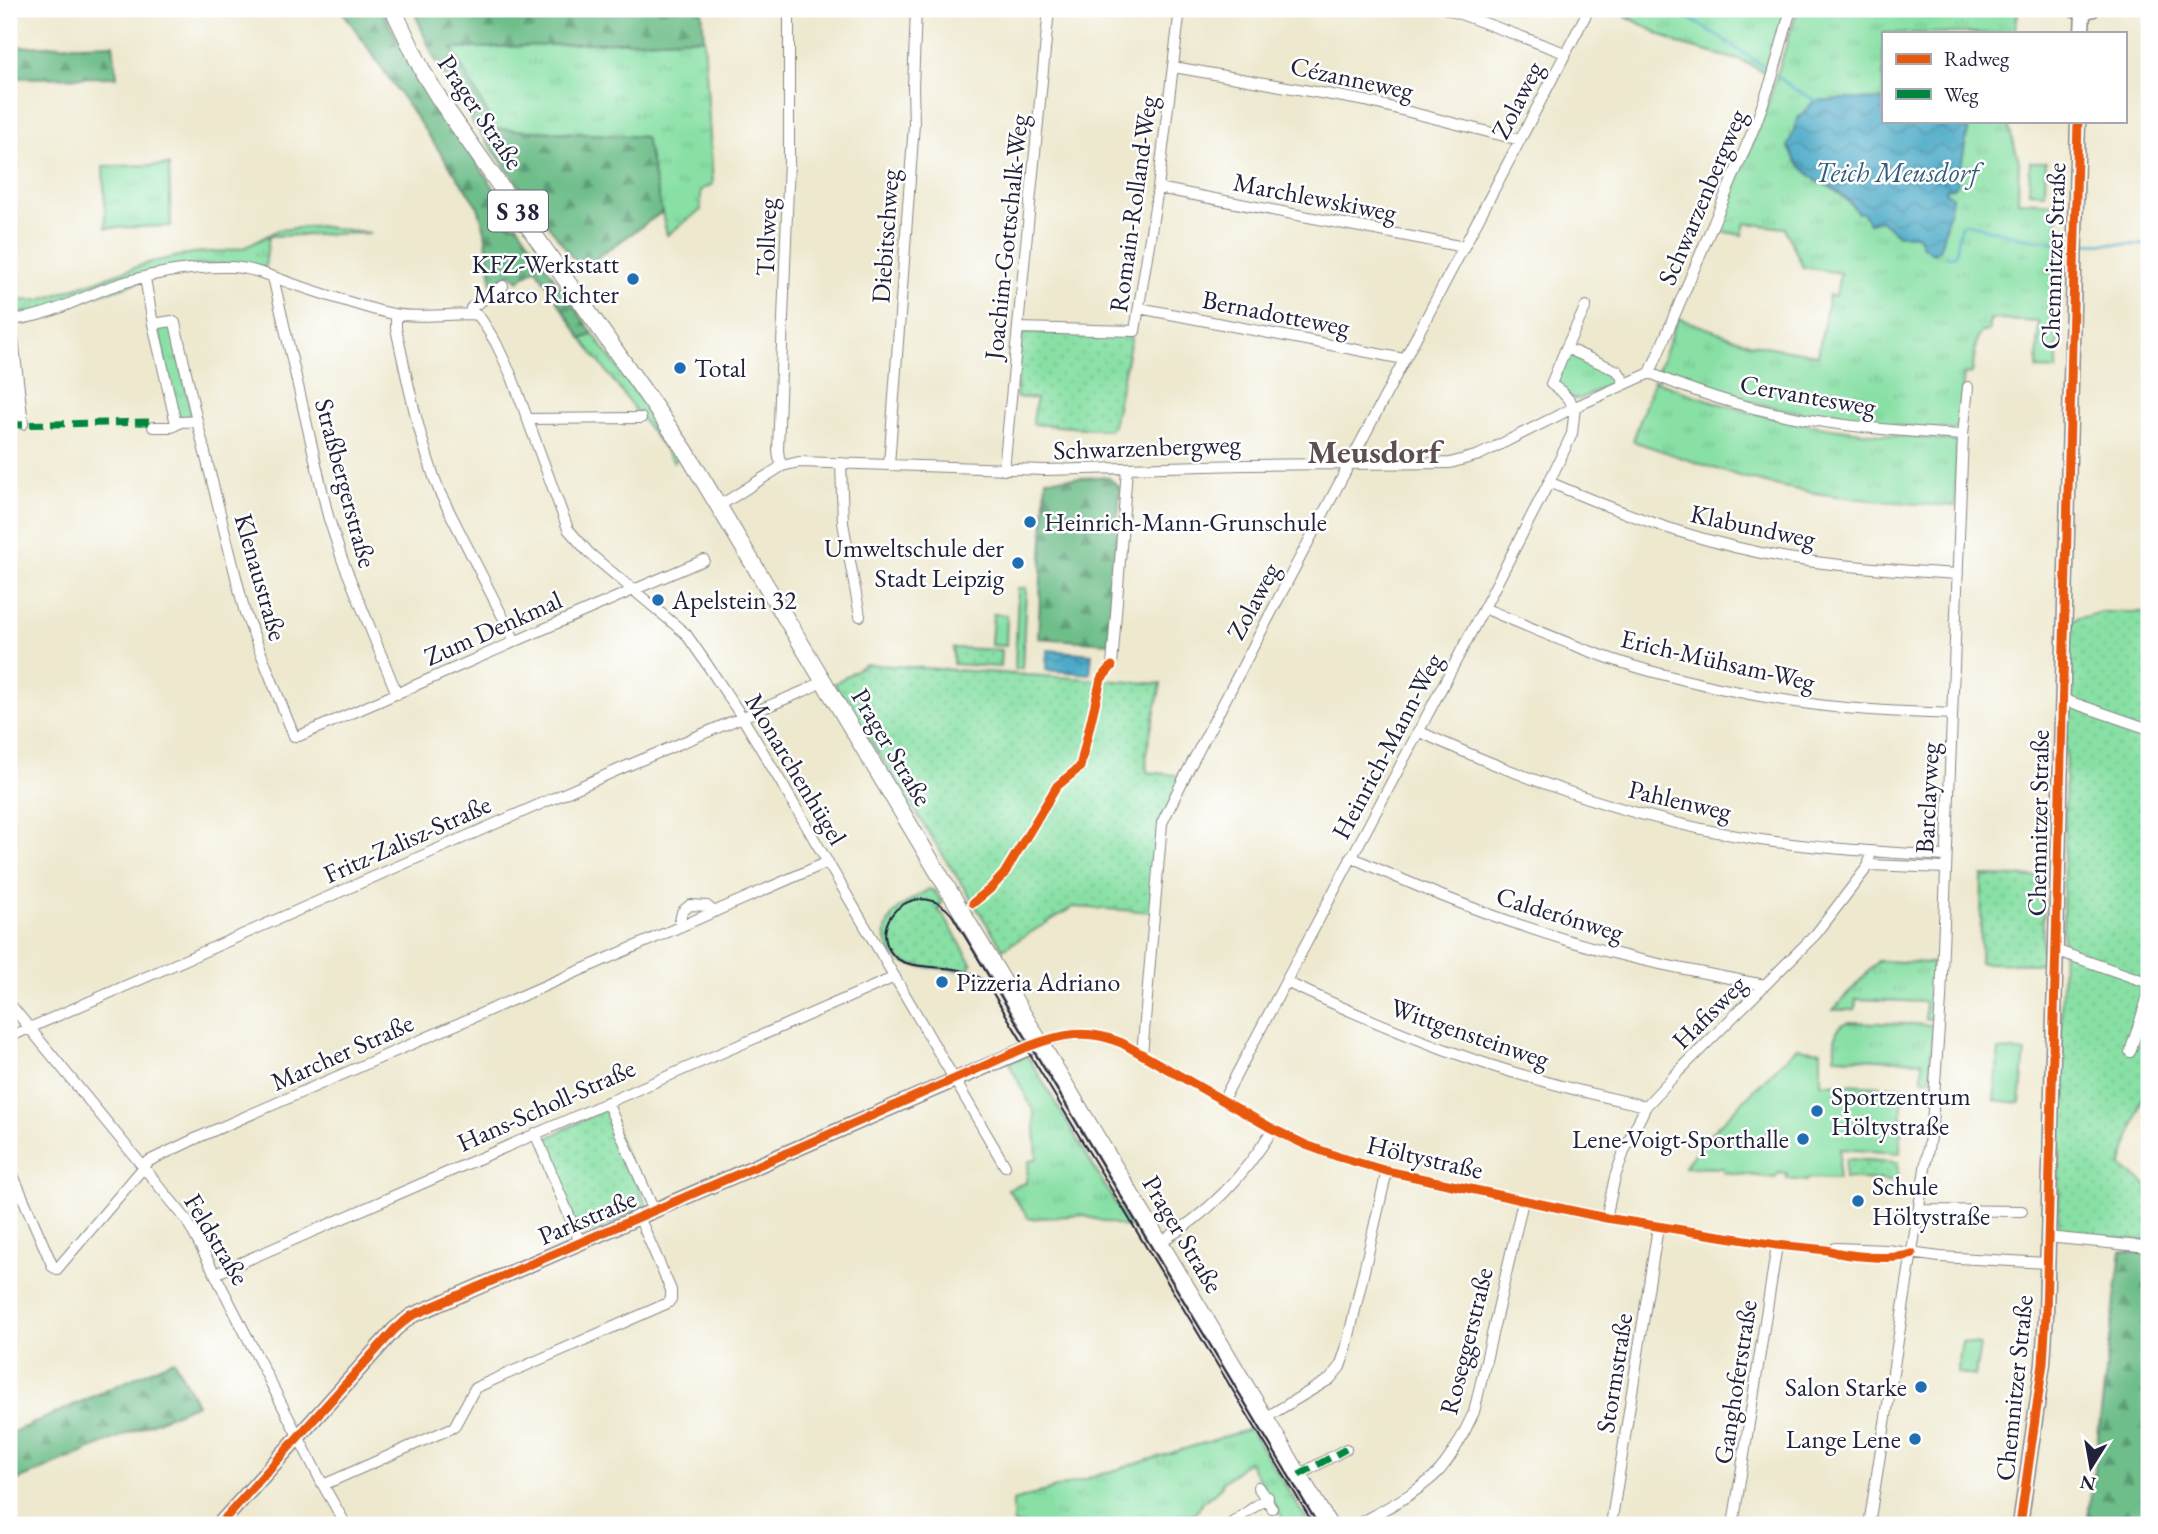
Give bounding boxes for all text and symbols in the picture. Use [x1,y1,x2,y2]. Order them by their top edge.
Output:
legend [1882,32,2126,122]
text: Radweg [1944,45,2010,72]
street label: Prager Straße [430,48,532,176]
street label: Cézanneweg [1287,48,1417,108]
street label: Zolaweg [1483,55,1551,145]
text: Weg [1944,81,1979,108]
street label: Romain-Rolland-Weg [1101,93,1165,314]
street label: Schwarzenbergweg [1650,103,1755,290]
street label: Joachim-Gottschalk-Weg [976,112,1036,363]
water label: Teich Meusdorf [1815,154,1985,190]
street label: Chemnitzer Straße [2033,162,2073,350]
street label: Marchlewskiweg [1230,165,1400,230]
street label: Diebitschweg [863,167,907,304]
road number: S 38 [488,190,548,232]
street label: Tollweg [748,197,784,277]
place label: KFZ-Werkstatt Marco Richter [472,247,619,311]
marker: KFZ-Werkstatt Marco Richter [625,271,641,287]
street label: Bernadotteweg [1199,282,1353,344]
place label: Total [694,351,746,385]
marker: Total [672,360,688,376]
street label: Cervantesweg [1737,366,1879,424]
street label: Straßbergerstraße [307,395,385,571]
street label: Schwarzenbergweg [1053,427,1242,467]
district label: Meusdorf [1307,430,1445,473]
street label: Klabundweg [1687,496,1819,556]
place label: Heinrich-Mann-Grunschule [1044,505,1327,539]
street label: Klenaustraße [227,509,295,645]
marker: Heinrich-Mann-Grunschule [1022,514,1038,530]
place label: Umweltschule der Stadt Leipzig [824,531,1005,595]
marker: Umweltschule der Stadt Leipzig [1010,555,1026,571]
street label: Zolaweg [1219,556,1288,646]
street label: Zum Denkmal [419,583,567,673]
place label: Apelstein 32 [671,583,797,617]
marker: Apelstein 32 [650,592,666,608]
street label: Erich-Mühsam-Weg [1618,621,1819,699]
street label: Heinrich-Mann-Weg [1324,646,1451,845]
street label: Prager Straße [844,682,940,812]
street label: Monarchenhügel [737,687,855,851]
street label: Chemnitzer Straße [2019,729,2057,917]
street label: Barclayweg [1907,741,1947,854]
street label: Pahlenweg [1625,772,1736,829]
street label: Fritz-Zalisz-Straße [318,787,496,891]
street label: Calderónweg [1492,879,1629,950]
place label: Pizzeria Adriano [956,965,1120,999]
street label: Hafisweg [1664,967,1754,1057]
marker: Pizzeria Adriano [934,974,950,990]
street label: Wittgensteinweg [1386,990,1555,1076]
street label: Marcher Straße [265,1005,419,1099]
street label: Hans-Scholl-Straße [452,1051,640,1159]
place label: Sportzentrum Höltystraße [1831,1079,1971,1143]
marker: Sportzentrum Höltystraße [1809,1103,1825,1119]
place label: Lene-Voigt-Sporthalle [1572,1122,1789,1156]
street label: Höltystraße [1364,1127,1486,1187]
marker: Lene-Voigt-Sporthalle [1795,1131,1811,1147]
street label: Prager Straße [1135,1169,1231,1299]
place label: Schule Höltystraße [1872,1169,1990,1233]
street label: Parkstraße [533,1181,641,1253]
street label: Feldstraße [176,1187,258,1291]
marker: Schule Höltystraße [1850,1193,1866,1209]
street label: Roseggerstraße [1431,1264,1501,1418]
street label: Chemnitzer Straße [1987,1293,2041,1483]
street label: Ganghoferstraße [1705,1297,1765,1467]
street label: Stormstraße [1588,1311,1640,1435]
place label: Salon Starke [1785,1370,1907,1404]
marker: Salon Starke [1913,1379,1929,1395]
place label: Lange Lene [1786,1422,1901,1456]
marker: Lange Lene [1907,1431,1923,1447]
north arrow [2056,1432,2126,1502]
text: N [2077,1469,2098,1497]

